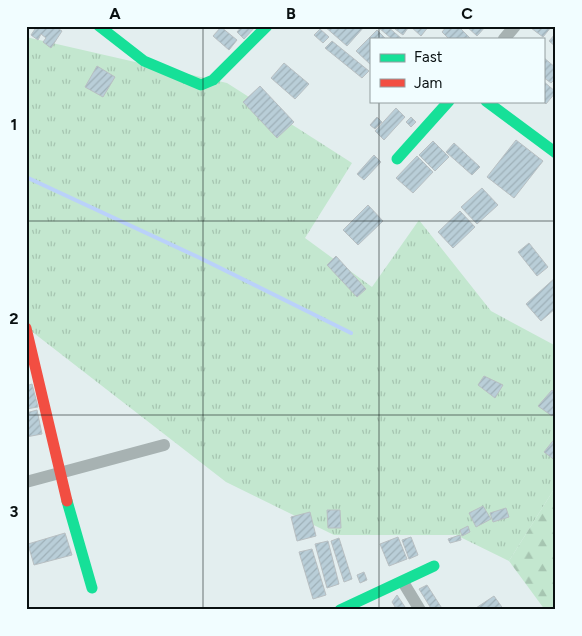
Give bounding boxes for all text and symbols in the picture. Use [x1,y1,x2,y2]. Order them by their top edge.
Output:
text: A [109,4,121,23]
text: B [286,4,296,23]
text: C [461,4,473,23]
legend [370,38,544,102]
text: Fast [414,48,443,66]
text: Jam [414,74,442,92]
text: 1 [11,115,17,134]
text: 2 [9,309,19,328]
text: 3 [10,502,19,521]

